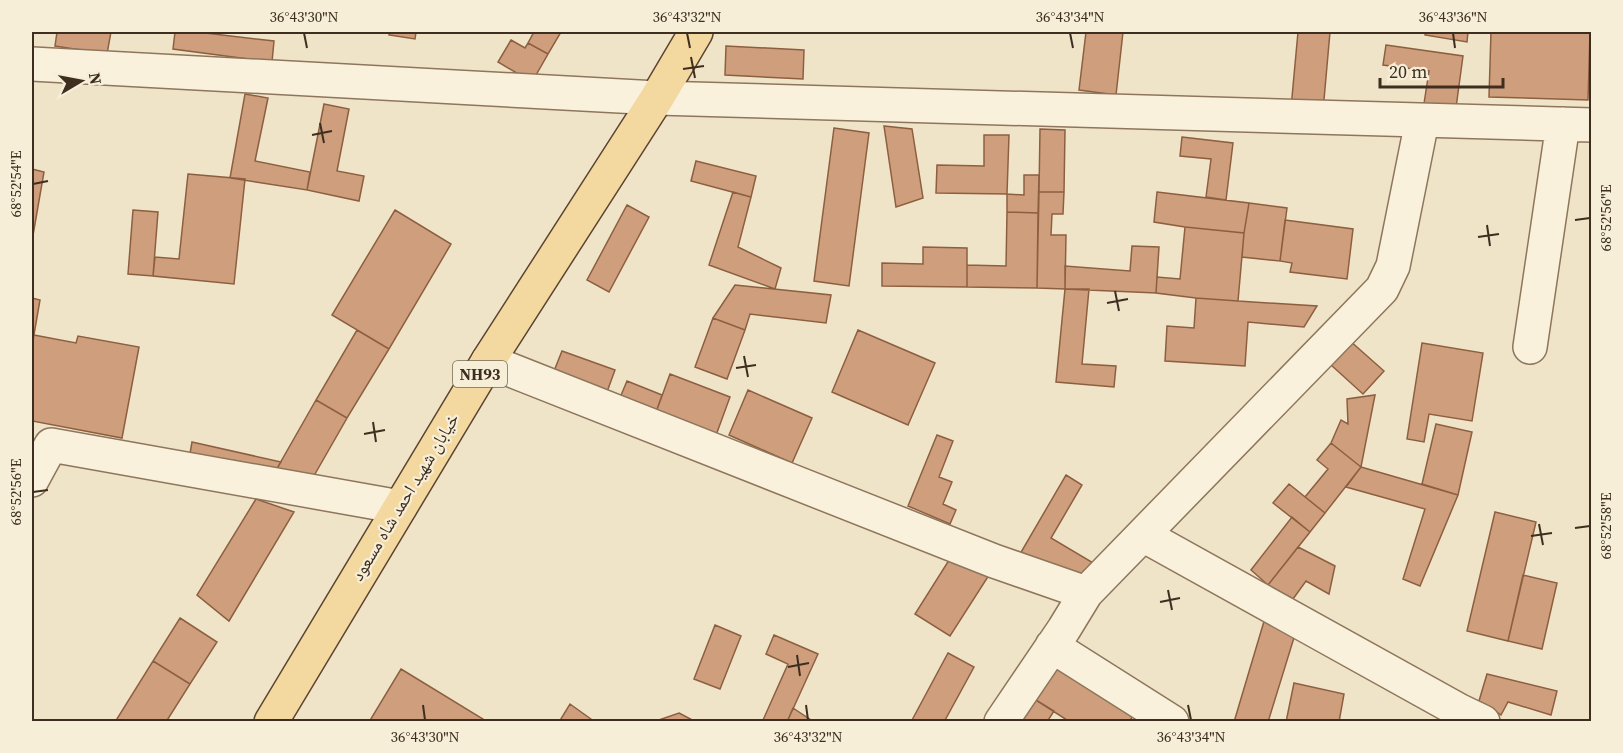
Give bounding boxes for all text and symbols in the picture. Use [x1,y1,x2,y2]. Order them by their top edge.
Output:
text: 36°43'30"N [269,6,339,27]
text: 36°43'32"N [652,6,722,27]
text: 36°43'34"N [1035,6,1105,27]
text: 36°43'36"N [1418,6,1488,27]
north arrow [51,51,111,111]
scale bar [1380,51,1503,89]
text: 20 m [1389,59,1427,84]
text: N [84,71,108,86]
text: 68°52'54"E [5,150,26,218]
text: 68°52'56"E [1595,184,1616,252]
road number: NH93 [453,361,507,387]
street label: خیابان شهید احمد شاه مسعود [344,408,465,585]
text: 68°52'56"E [5,458,26,526]
text: 68°52'58"E [1595,492,1616,560]
text: 36°43'30"N [390,726,460,747]
text: 36°43'32"N [773,726,843,747]
text: 36°43'34"N [1156,726,1226,747]

